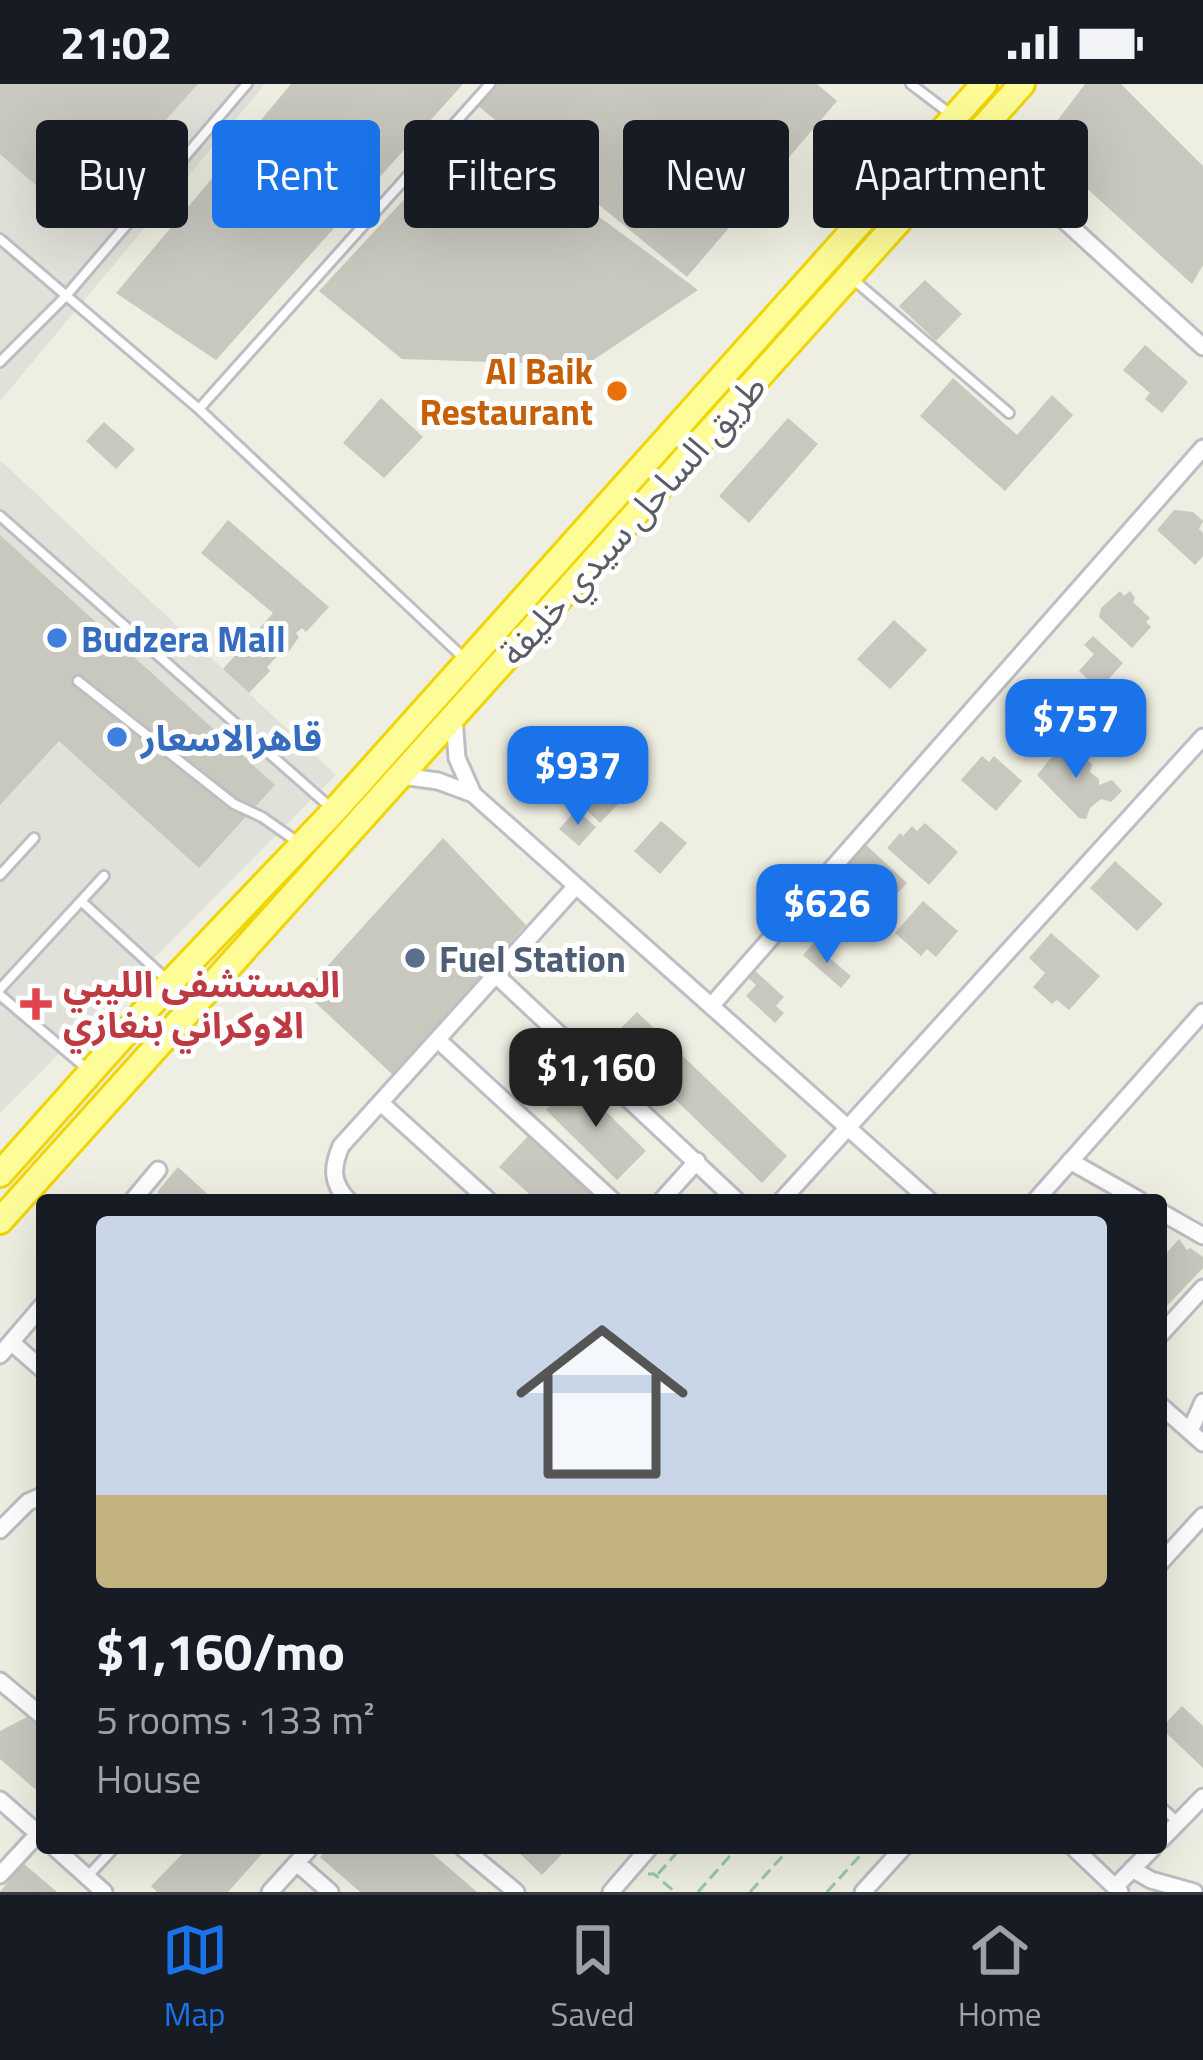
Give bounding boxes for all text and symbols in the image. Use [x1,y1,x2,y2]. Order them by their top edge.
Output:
text: 21:02 [60,8,172,76]
chip: Buy [36,120,188,228]
chip: Rent [212,120,380,228]
chip: Filters [404,120,599,228]
chip: New [623,120,789,228]
chip: Apartment [813,120,1088,228]
place label: Al Baik Restaurant [419,343,593,439]
street label: طريق الساحل سيدي خليفة [486,361,779,678]
marker: Al Baik Restaurant [604,378,630,404]
place label: Budzera Mall [81,611,286,666]
marker: Budzera Mall [44,625,70,651]
pin: $757 [1005,679,1147,781]
text: $757 [1032,688,1120,747]
place label: قاهرالاسعار [139,710,322,765]
marker: قاهرالاسعار [104,724,130,750]
pin: $937 [507,726,649,828]
text: $937 [534,735,622,794]
pin: $626 [756,864,898,966]
text: $626 [783,873,871,932]
place label: Fuel Station [439,931,626,986]
marker: Fuel Station [402,945,428,971]
place label: المستشفى الليبي الاوكراني بنغازي [63,956,340,1054]
marker: المستشفى الليبي الاوكراني بنغازي [20,988,52,1020]
pin: $1,160 [498,1028,694,1130]
text: $1,160 [536,1037,656,1096]
icon: home [494,1294,710,1510]
text: $1,160/mo [96,1612,345,1690]
text: 5 rooms · 133 m² [96,1690,375,1749]
text: House [96,1749,201,1808]
tab: Map [162,1917,228,2039]
tab: Saved [551,1917,635,2039]
tab: Home [958,1917,1041,2039]

